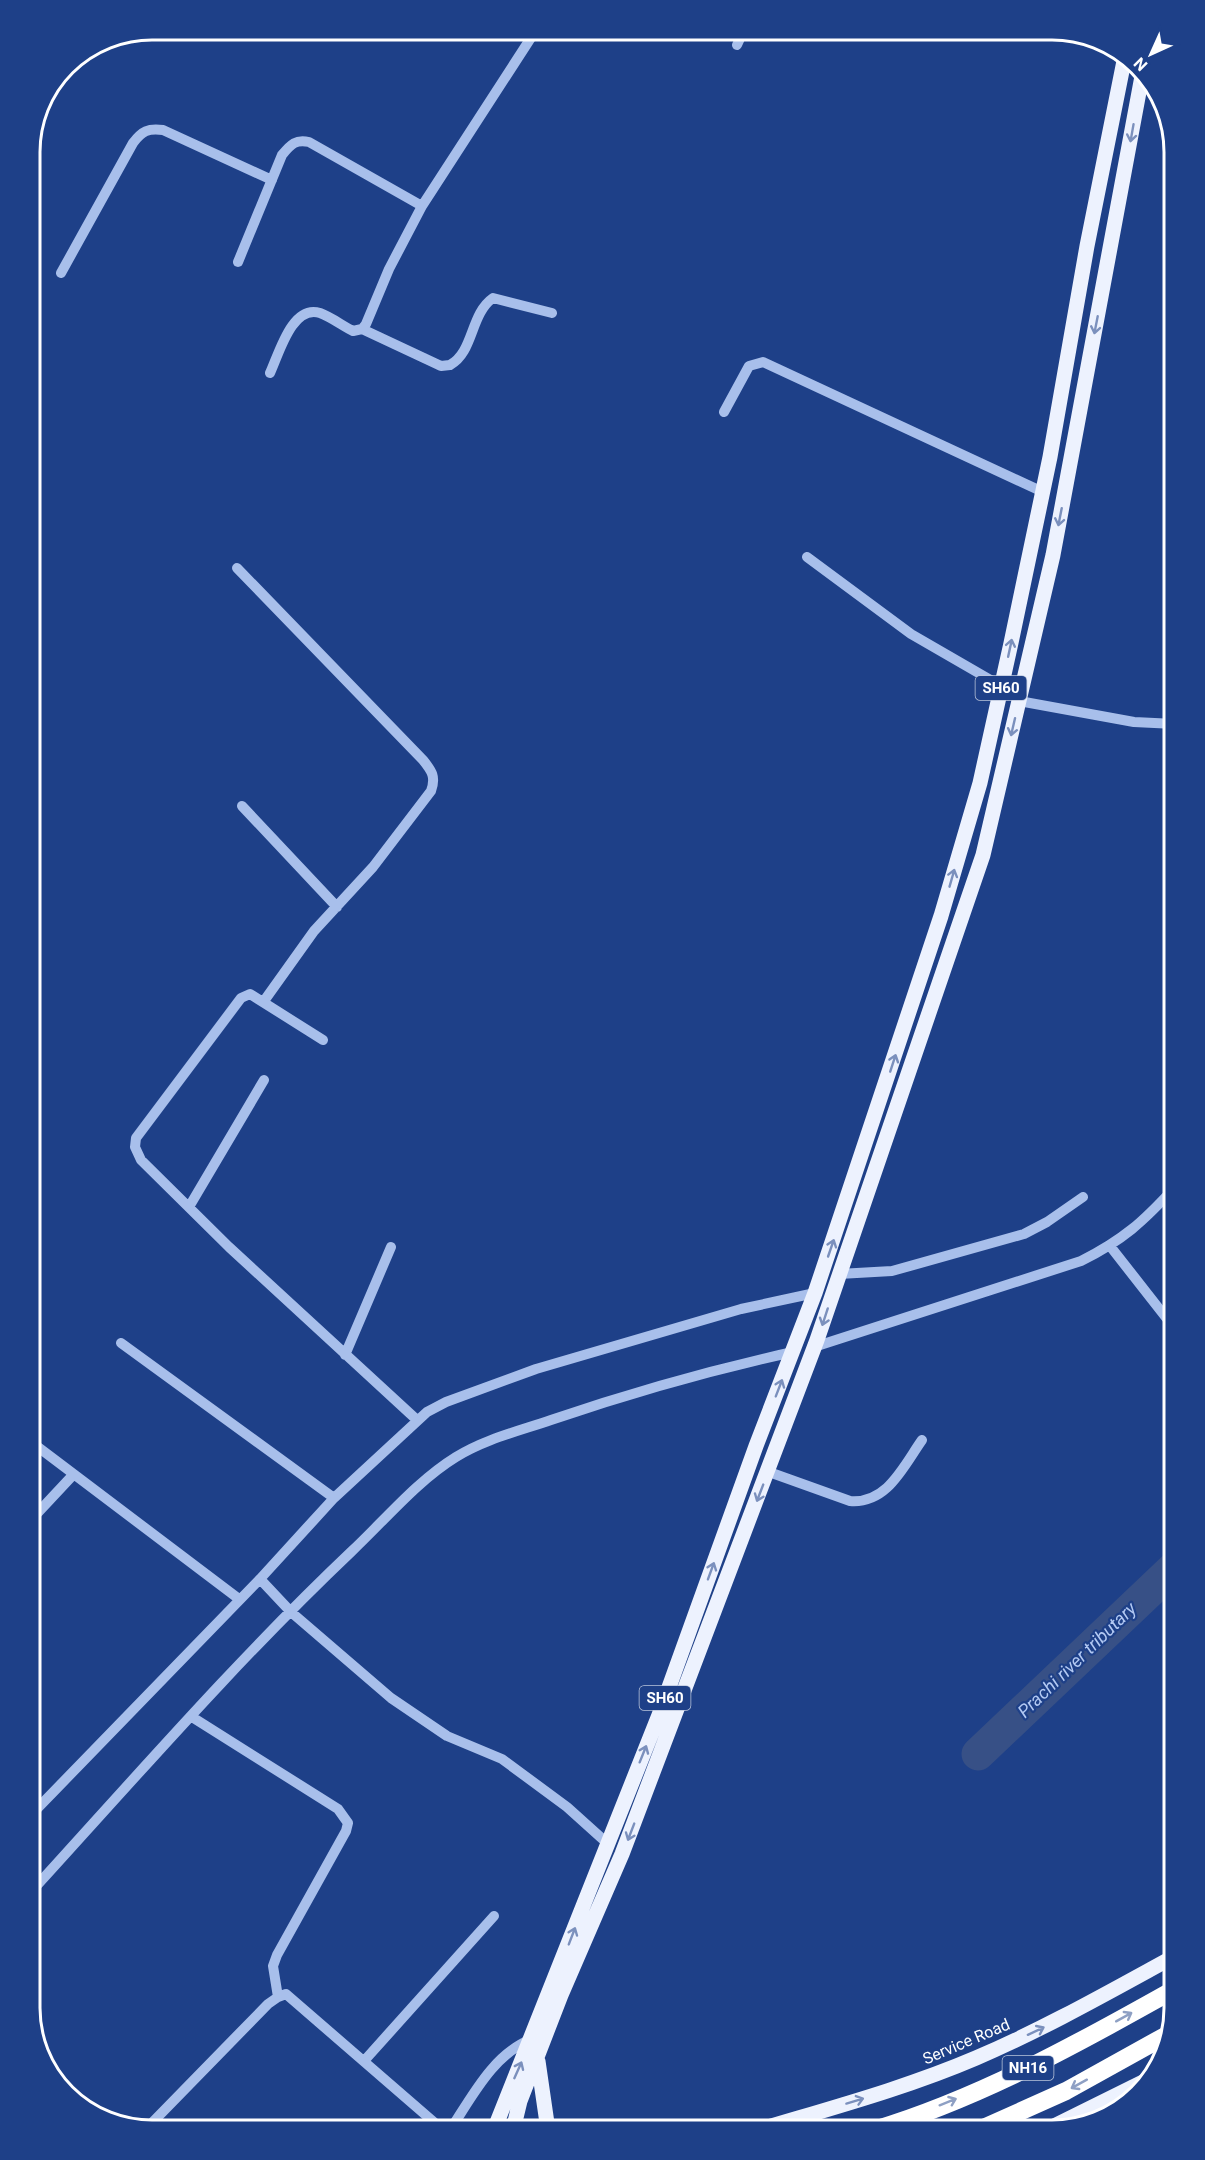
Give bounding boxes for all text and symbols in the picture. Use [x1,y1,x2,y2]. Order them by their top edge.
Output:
north arrow [1121,24,1181,84]
text: N [1130,54,1151,75]
one-way arrow [1126,123,1137,143]
one-way arrow [1090,315,1101,334]
one-way arrow [1054,506,1065,526]
one-way arrow [1005,639,1016,658]
road number: SH60 [976,676,1026,700]
one-way arrow [1006,718,1018,737]
one-way arrow [947,869,958,888]
one-way arrow [888,1054,899,1073]
one-way arrow [826,1239,837,1258]
one-way arrow [818,1307,829,1326]
one-way arrow [774,1380,785,1398]
one-way arrow [754,1483,765,1502]
one-way arrow [706,1562,717,1581]
water label: Prachi river tributary [1013,1597,1141,1722]
road number: SH60 [640,1686,690,1710]
one-way arrow [638,1745,649,1764]
one-way arrow [624,1822,635,1841]
one-way arrow [568,1927,579,1946]
one-way arrow [1115,2011,1132,2023]
street label: Service Road [920,2015,1013,2068]
one-way arrow [1027,2024,1045,2036]
road number: NH16 [1002,2056,1054,2080]
one-way arrow [513,2061,525,2079]
one-way arrow [1071,2078,1088,2090]
one-way arrow [845,2095,864,2106]
one-way arrow [939,2096,957,2107]

